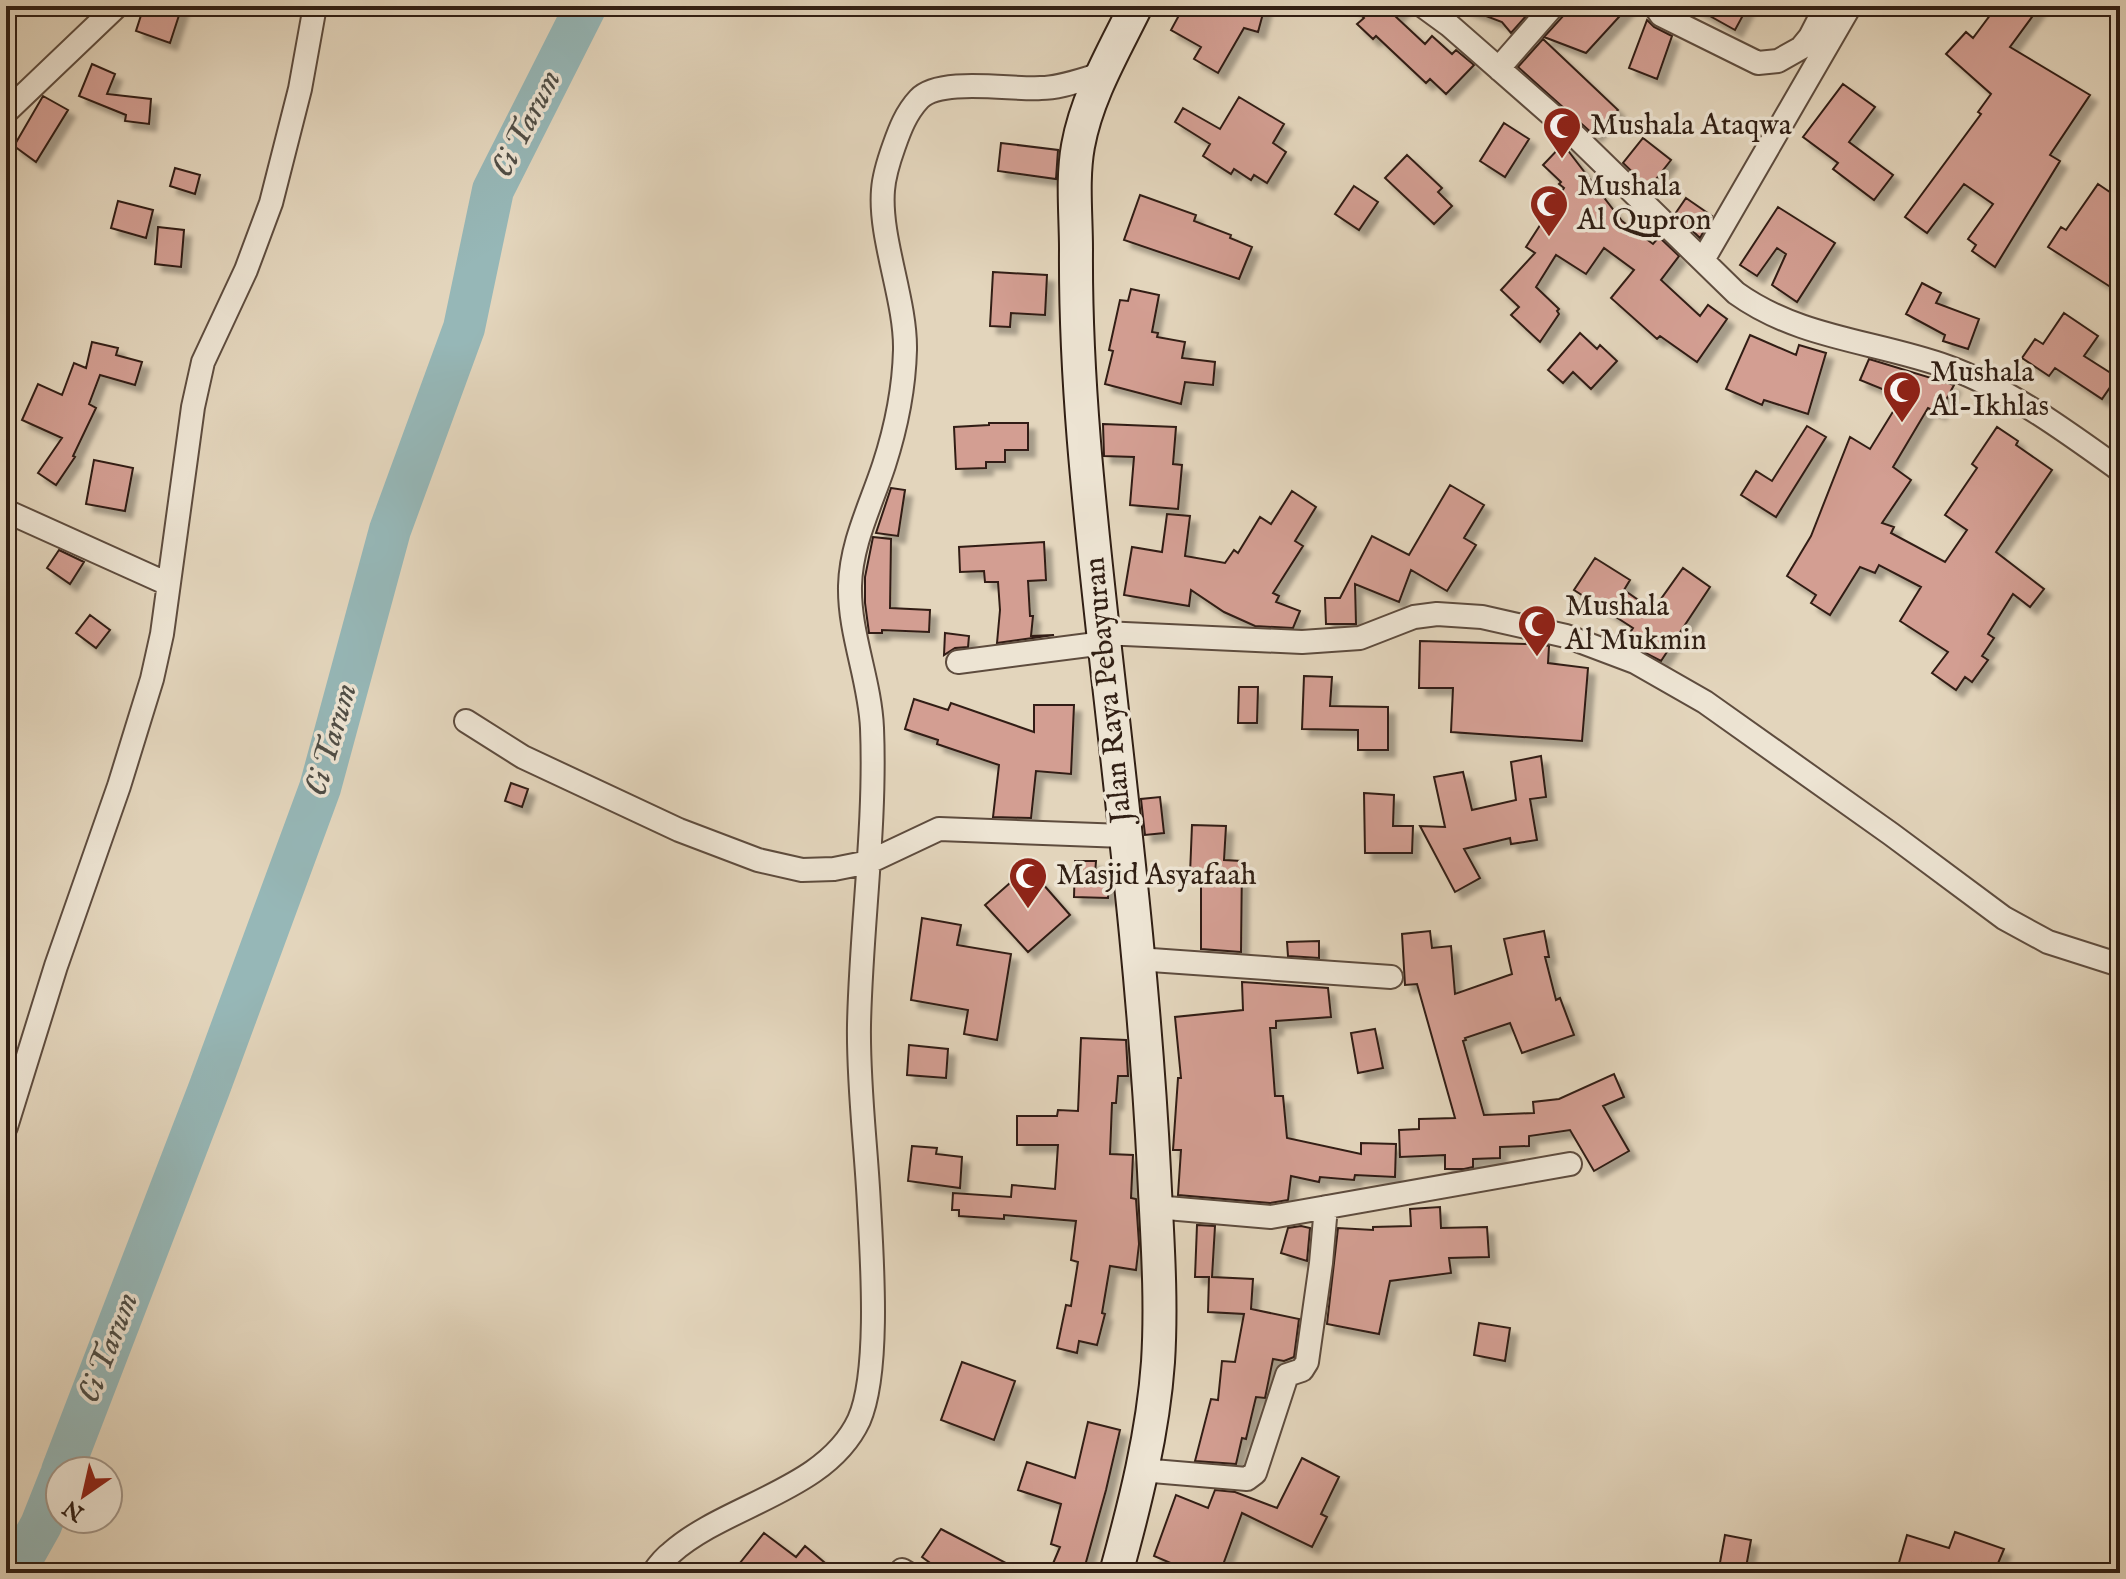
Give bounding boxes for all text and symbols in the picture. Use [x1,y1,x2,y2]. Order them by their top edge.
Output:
water label: Ci Tarum [483,63,571,185]
mosque icon: Mushala Ataqwa [1541,105,1583,160]
place label: Mushala Ataqwa [1590,107,1792,145]
place label: Mushala Al Qupron [1576,168,1711,240]
mosque icon: Mushala Al Qupron [1528,183,1570,238]
place label: Mushala Al-Ikhlas [1929,354,2049,426]
mosque icon: Mushala Al-Ikhlas [1881,369,1923,424]
street label: Jalan Raya Pebayuran [1076,555,1142,828]
place label: Mushala Al Mukmin [1564,588,1707,660]
mosque icon: Mushala Al Mukmin [1516,603,1558,658]
water label: Ci Tarum [296,679,368,801]
mosque icon: Masjid Asyafaah [1007,855,1049,910]
place label: Masjid Asyafaah [1056,857,1256,895]
water label: Ci Tarum [69,1287,149,1409]
north arrow [44,1455,124,1535]
text: N [58,1493,90,1527]

